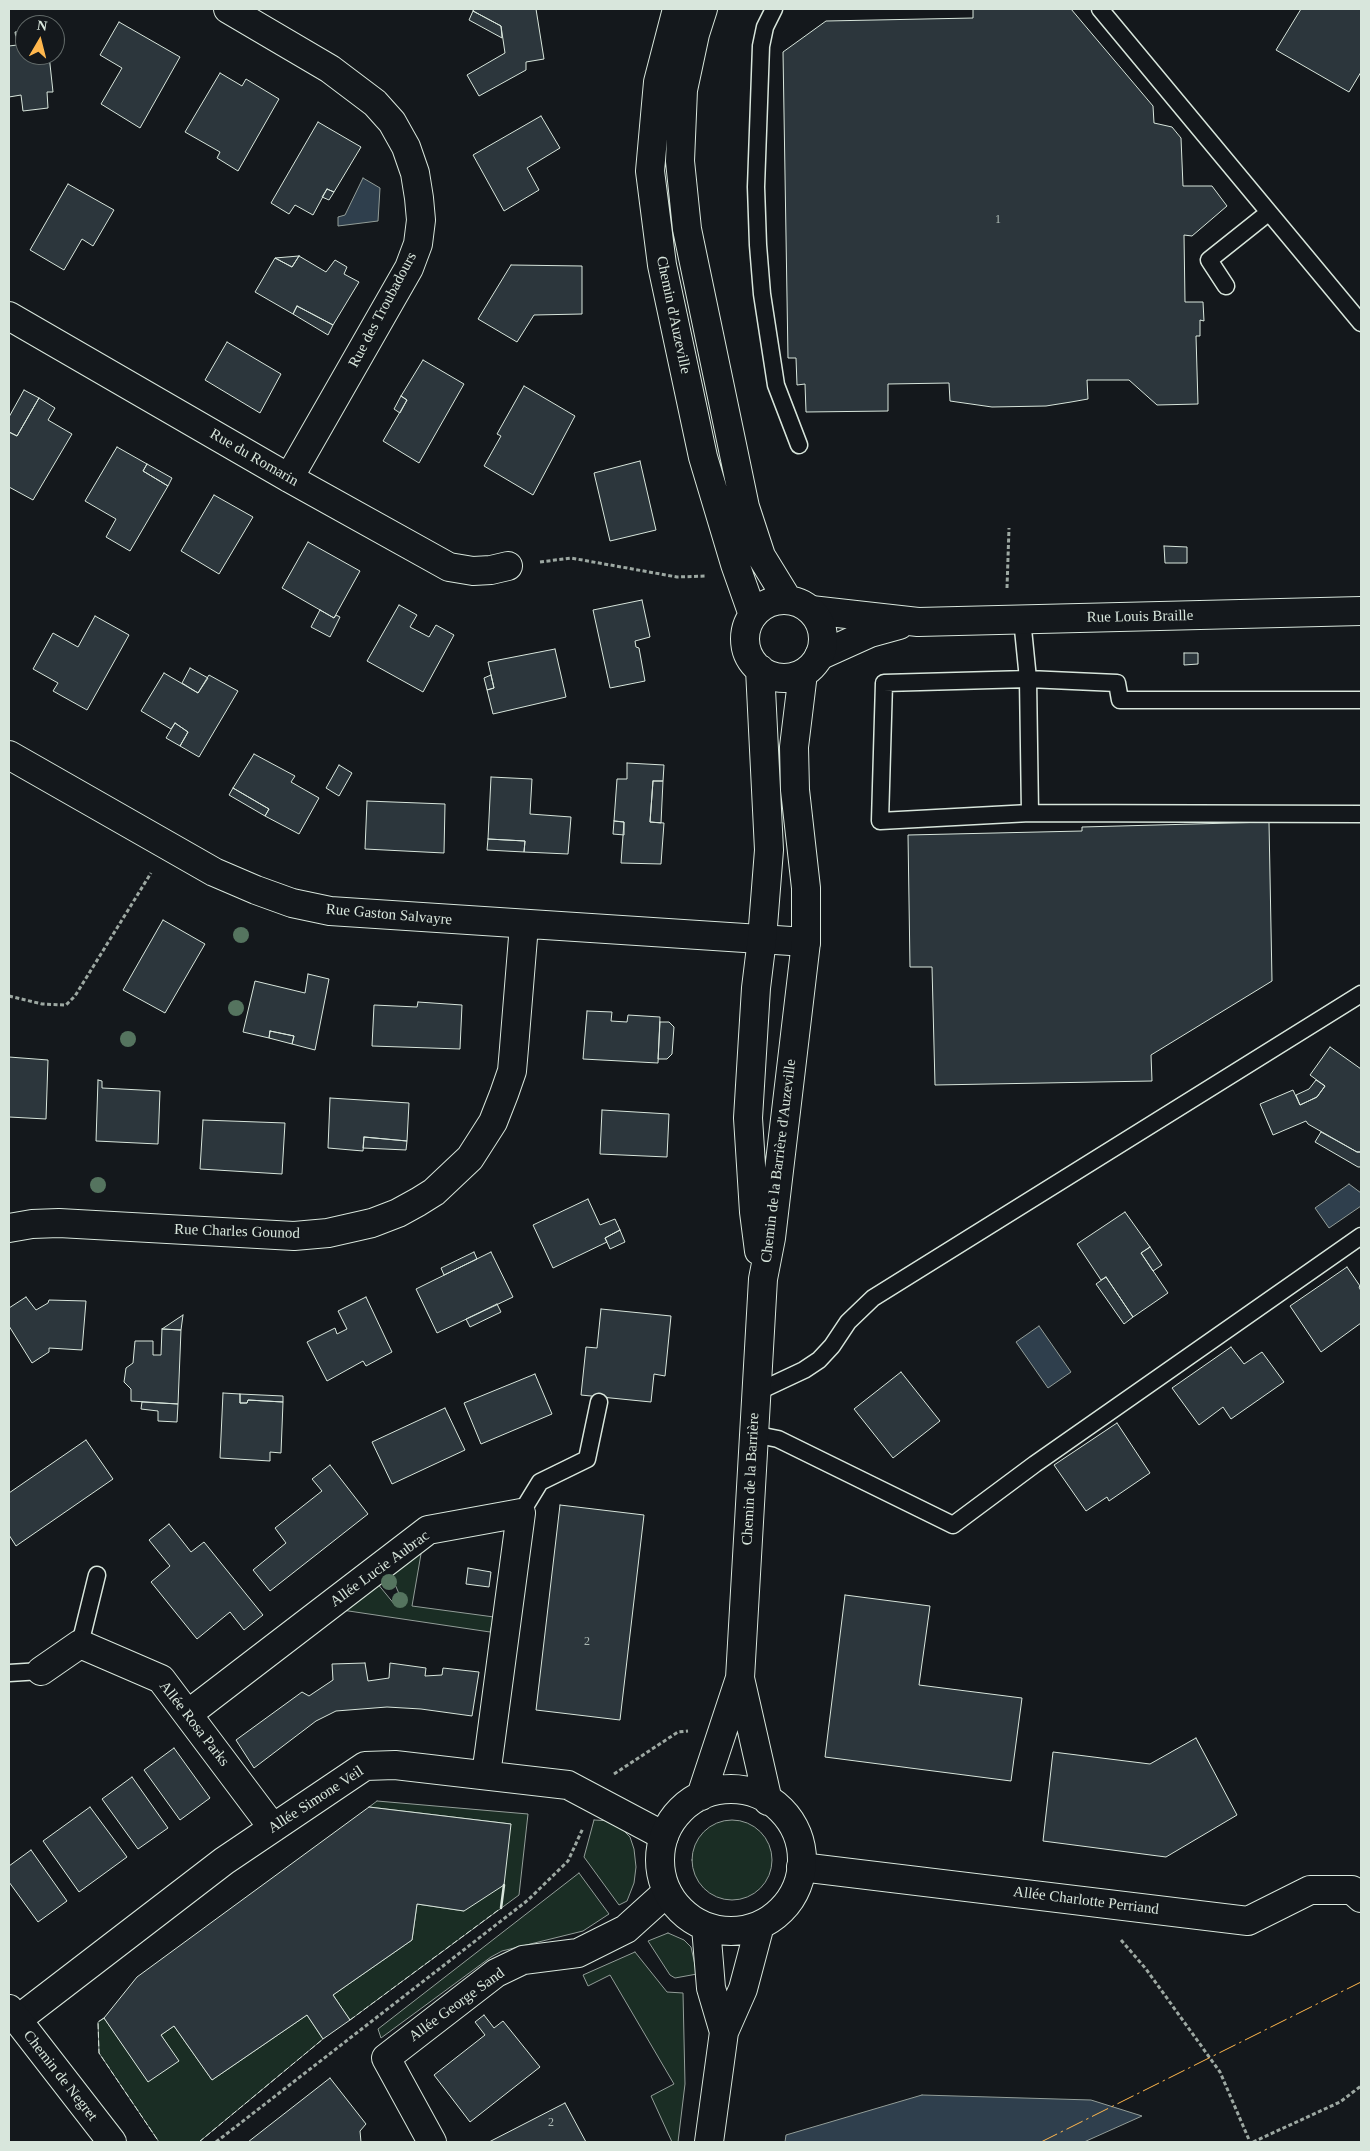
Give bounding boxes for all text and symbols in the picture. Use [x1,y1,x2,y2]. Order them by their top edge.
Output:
north arrow [15,15,65,65]
text: N [36,18,48,34]
house number: 1 [995,213,1001,227]
street label: Rue des Troubadours [345,249,421,371]
street label: Chemin d'Auzeville [652,255,694,375]
street label: Rue du Romarin [207,425,301,491]
street label: Rue Louis Braille [1087,607,1193,627]
street label: Rue Gaston Salvayre [325,901,453,929]
street label: Chemin de la Barrière d'Auzeville [758,1058,800,1264]
street label: Rue Charles Gounod [174,1221,300,1243]
street label: Chemin de la Barrière [739,1412,763,1546]
street label: Allée Lucie Aubrac [327,1527,433,1611]
house number: 2 [584,1635,590,1649]
street label: Allée Rosa Parks [155,1678,233,1770]
street label: Allée Simone Veil [265,1763,367,1837]
street label: Allée Charlotte Perriand [1012,1883,1160,1919]
street label: Allée George Sand [406,1964,508,2046]
street label: Chemin de Negret [19,2027,101,2125]
house number: 2 [548,2116,554,2130]

